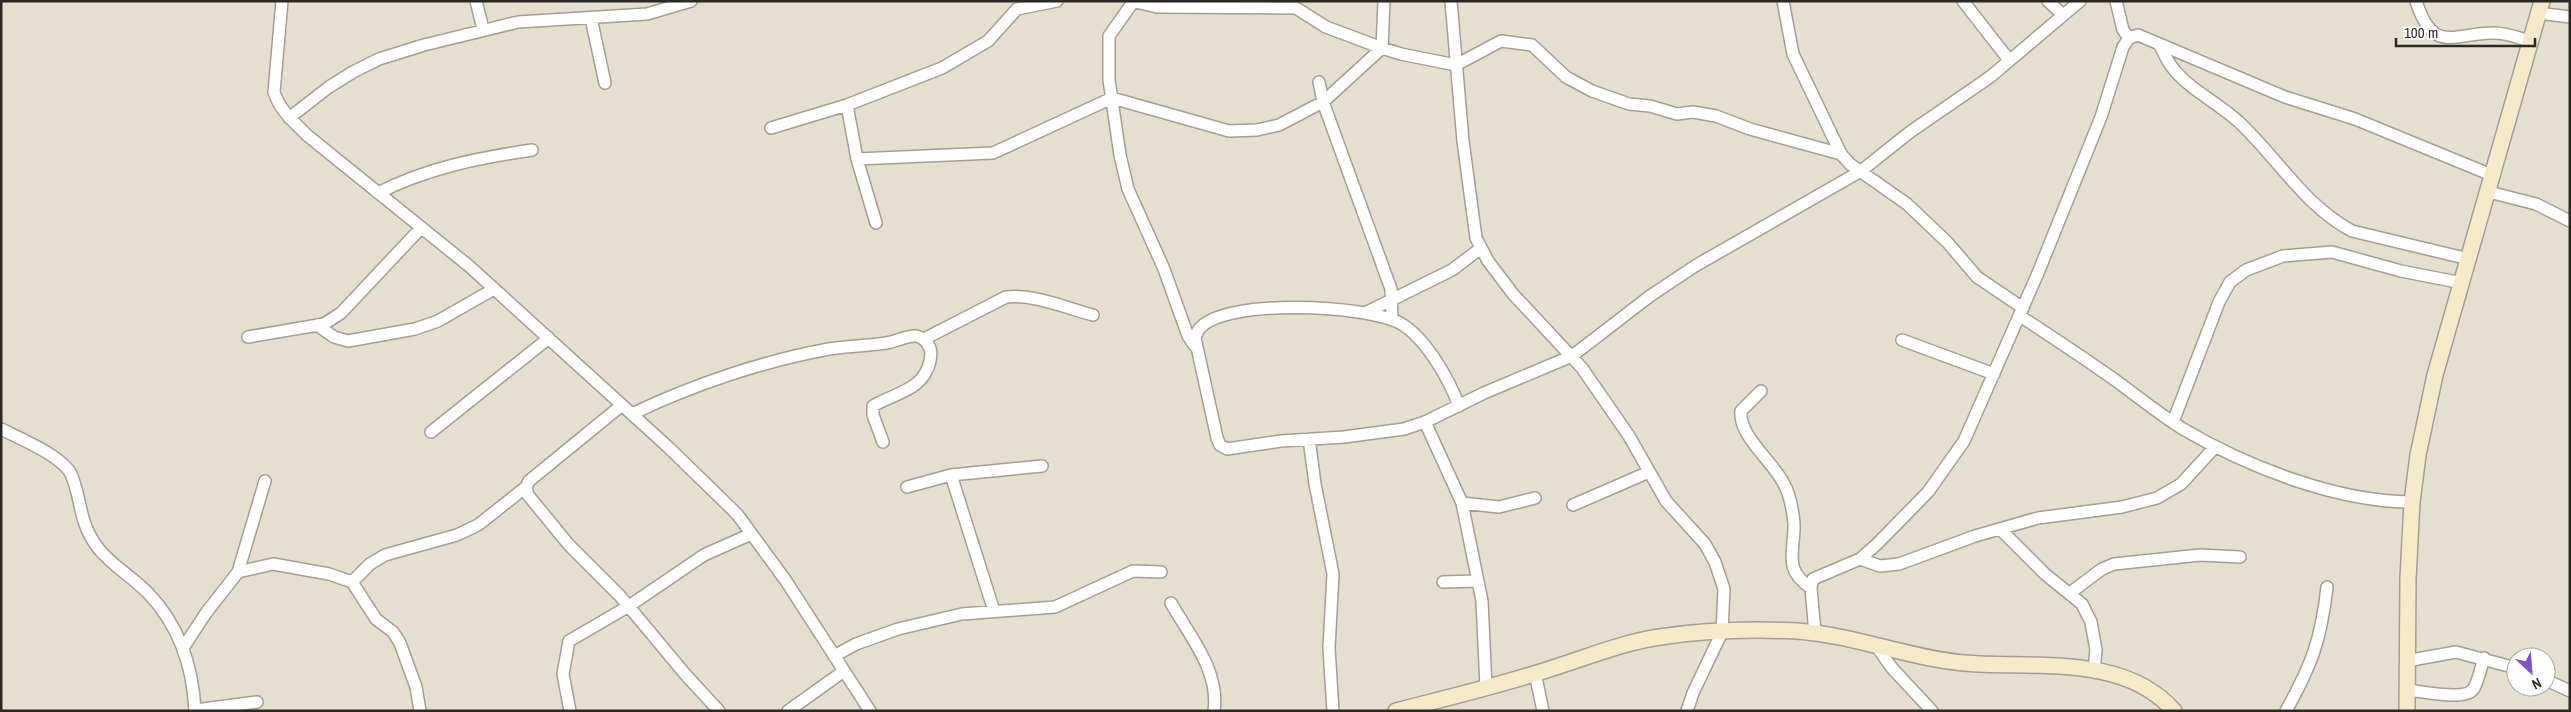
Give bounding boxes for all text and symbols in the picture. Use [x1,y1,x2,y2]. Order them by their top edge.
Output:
scale bar [2396,15,2535,47]
text: 100 m [2404,22,2438,43]
north arrow [2506,647,2556,697]
text: N [2529,674,2544,694]

